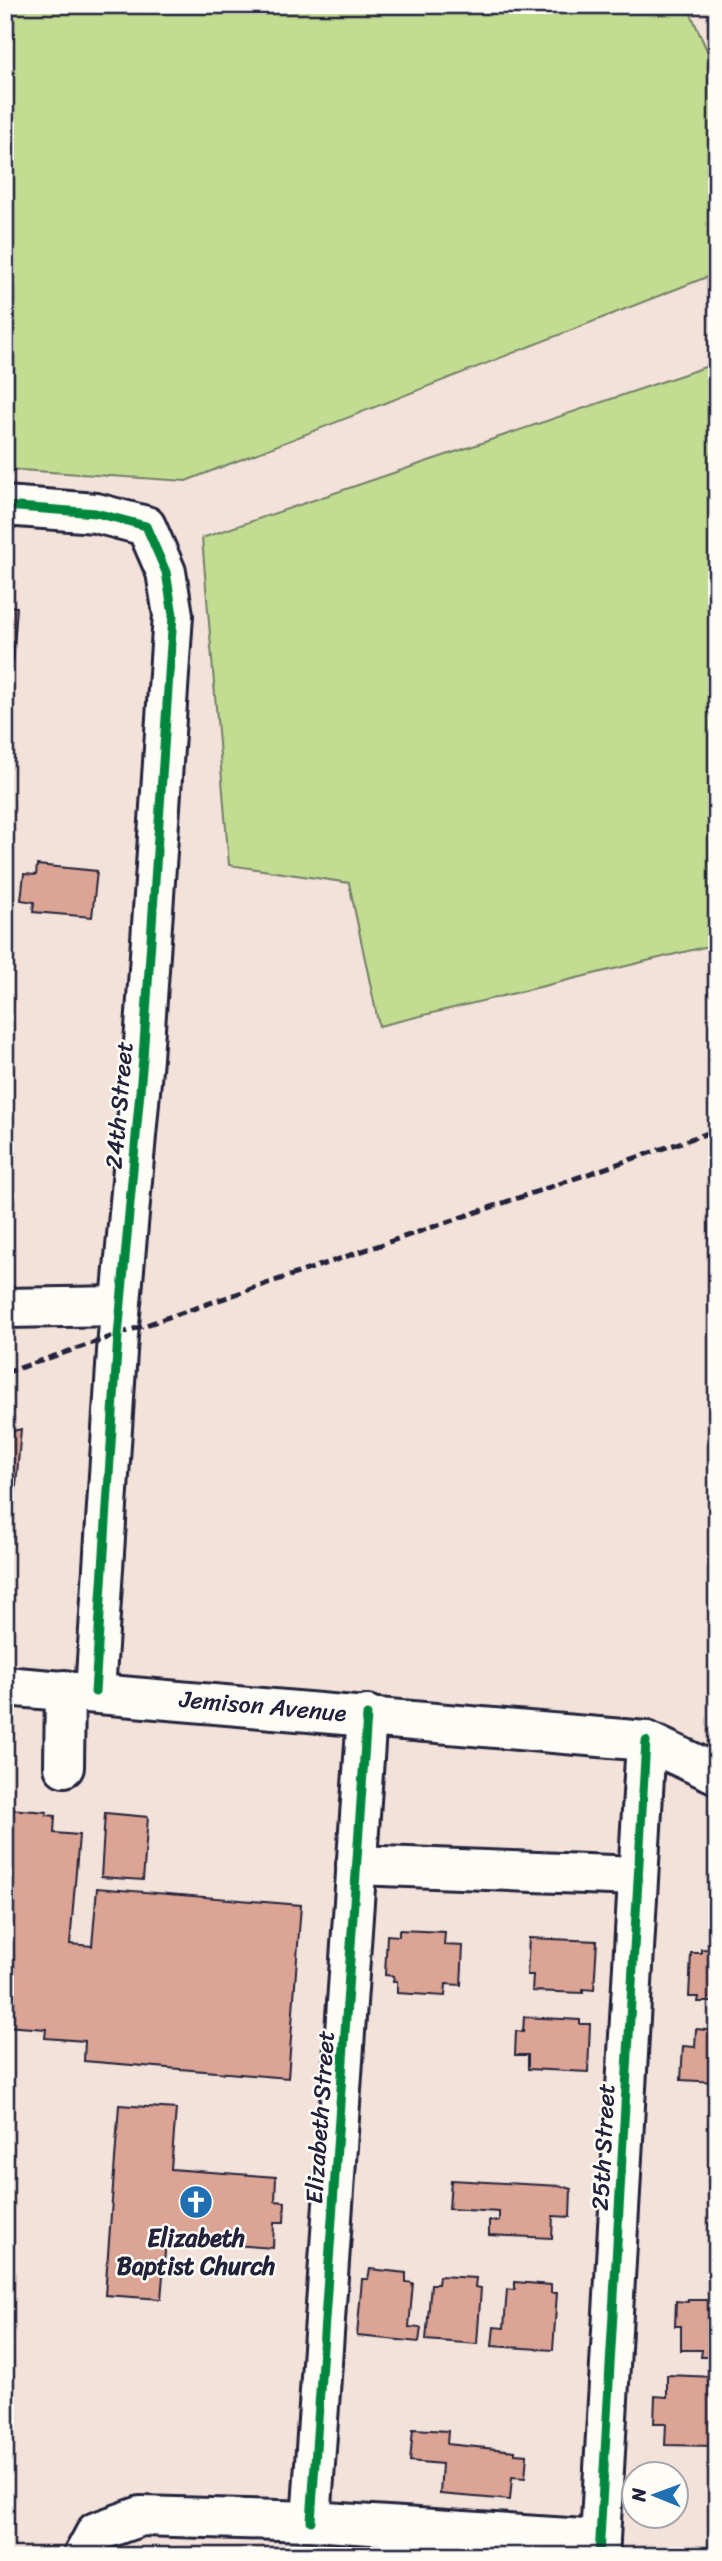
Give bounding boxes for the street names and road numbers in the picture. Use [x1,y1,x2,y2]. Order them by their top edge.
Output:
street label: 24th Street [93,1039,145,1171]
street label: Jemison Avenue [177,1678,349,1734]
street label: Elizabeth Street [293,2029,347,2205]
street label: 25th Street [579,2082,627,2212]

